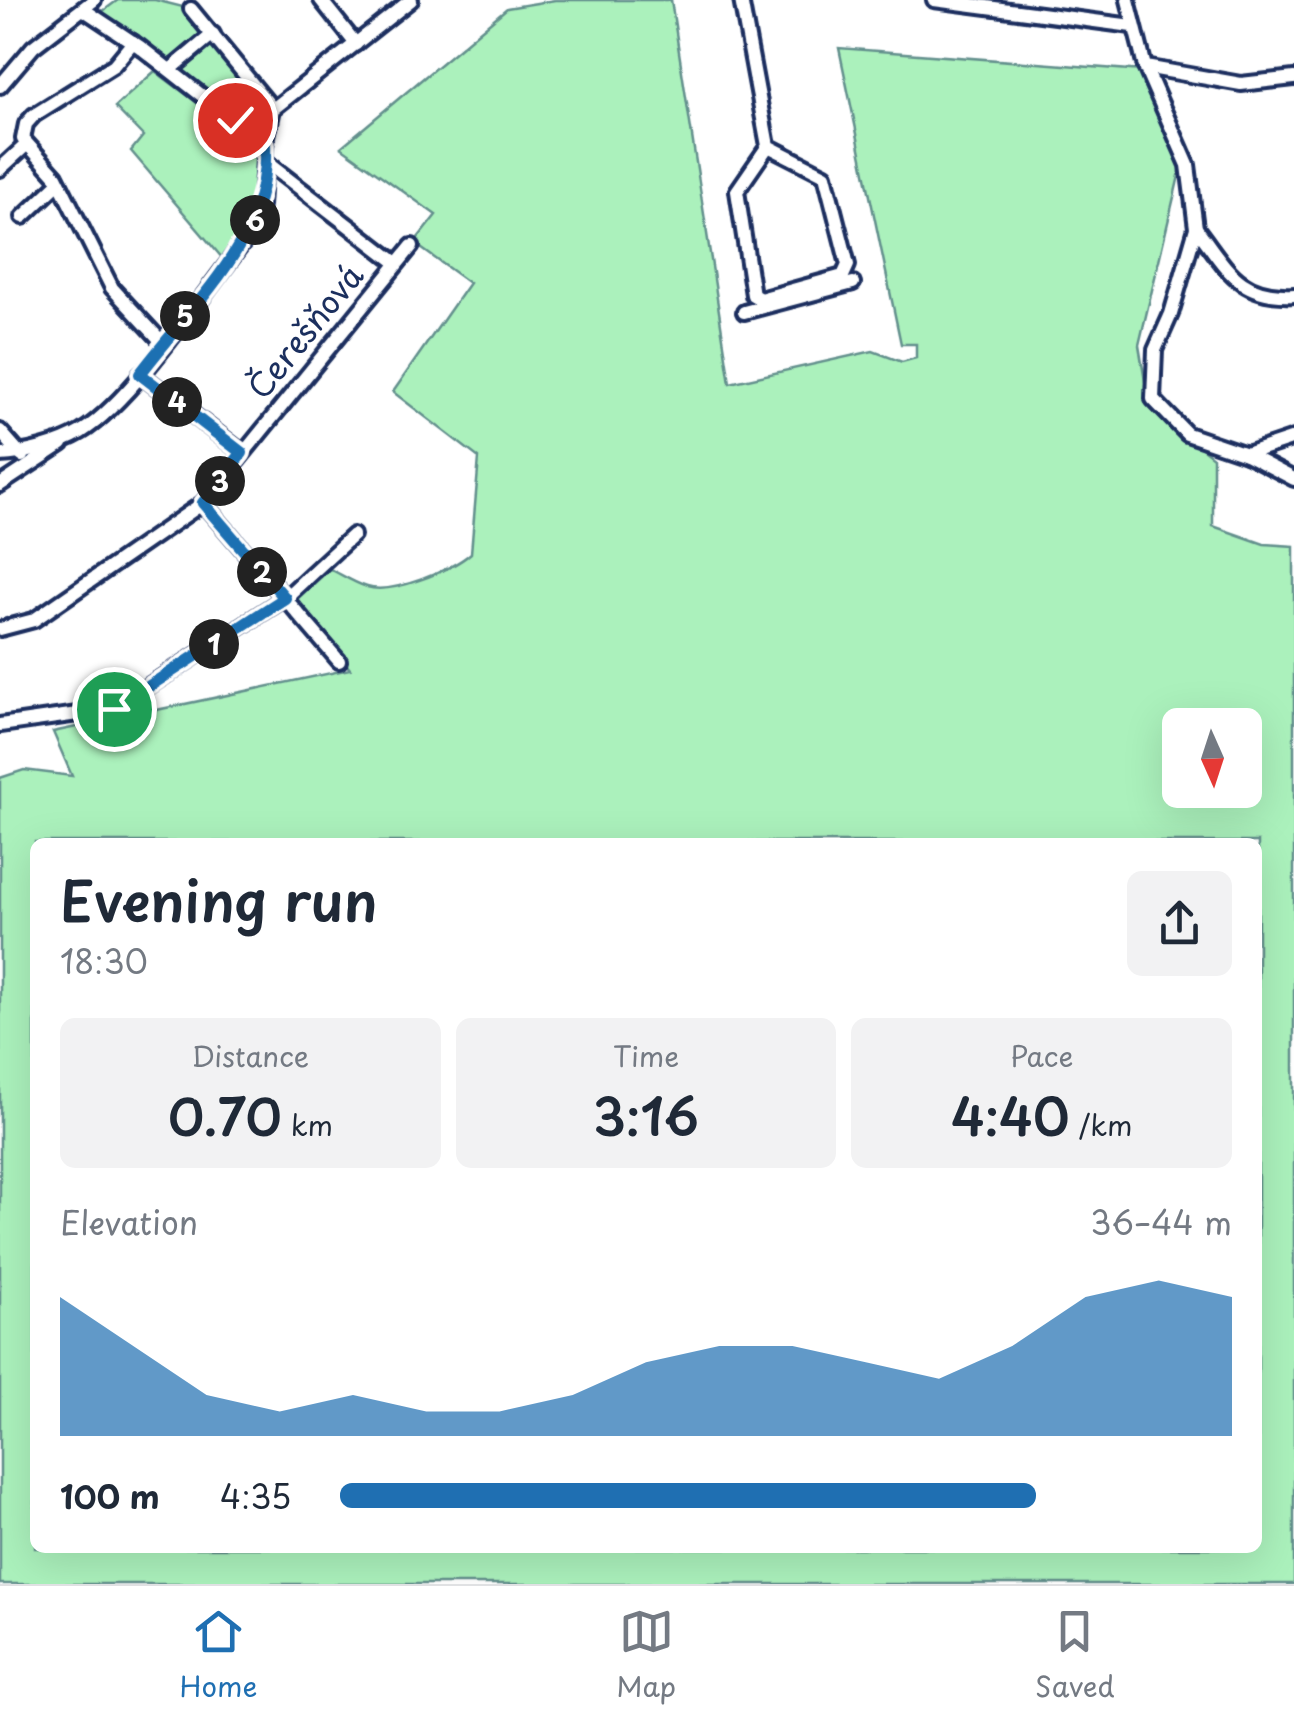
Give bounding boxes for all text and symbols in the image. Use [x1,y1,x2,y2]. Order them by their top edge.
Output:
pin [193,78,278,163]
icon: check [208,93,263,148]
pin: 6 [230,195,280,245]
text: 6 [245,198,265,241]
street label: Čerešňová [235,253,374,409]
pin: 5 [160,291,210,341]
text: 5 [176,294,194,337]
pin: 4 [152,377,202,427]
text: 4 [167,380,187,423]
pin: 3 [195,456,245,506]
text: 3 [211,459,229,502]
pin: 2 [237,547,287,597]
text: 2 [252,550,272,593]
pin: 1 [189,619,239,669]
text: 1 [207,622,221,665]
pin [72,667,157,752]
icon: arrive [87,682,142,737]
north arrow [1162,708,1262,808]
map controls [1162,708,1262,808]
text: Evening run [60,858,378,941]
button: share [1127,871,1232,976]
text: 18:30 [60,937,148,985]
text: Distance [192,1034,309,1077]
text: Time [613,1034,679,1077]
text: Pace [1010,1034,1073,1077]
text: 0.70 [168,1077,282,1153]
text: 3:16 [593,1077,699,1153]
text: 4:40 [951,1077,1070,1153]
text: km [282,1103,333,1146]
text: /km [1070,1103,1132,1146]
text: Elevation [60,1198,198,1246]
text: 36–44 m [1090,1198,1232,1246]
text: 100 m [60,1472,160,1520]
text: 4:35 [220,1472,291,1520]
tab: Home [179,1604,257,1707]
tab: Map [616,1604,676,1707]
tab: Saved [1035,1604,1115,1707]

